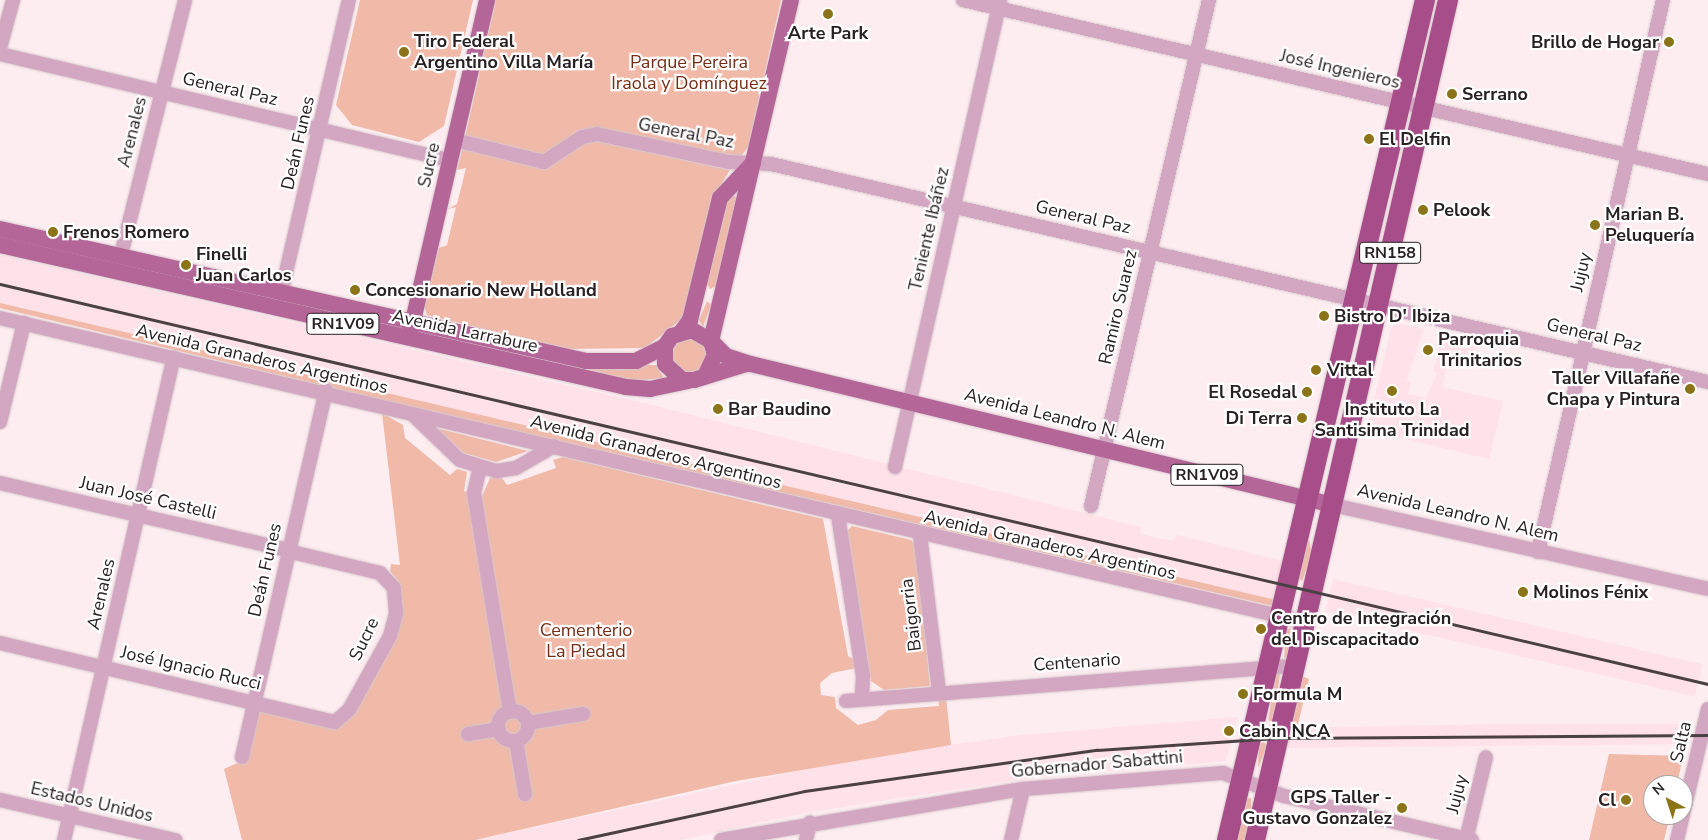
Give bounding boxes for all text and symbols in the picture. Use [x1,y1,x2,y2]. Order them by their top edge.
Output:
marker: Arte Park [822,8,834,20]
place label: Arte Park [788,22,868,44]
place label: Tiro Federal Argentino Villa María [414,31,593,74]
place label: Brillo de Hogar [1531,31,1659,53]
marker: Brillo de Hogar [1663,36,1675,48]
street label: José Ingenieros [1278,45,1402,93]
marker: Tiro Federal Argentino Villa María [398,46,410,58]
park label: Parque Pereira Iraola y Domínguez [611,52,767,94]
street label: General Paz [180,68,280,110]
place label: Serrano [1462,83,1528,105]
marker: Serrano [1446,88,1458,100]
street label: Arenales [113,94,151,170]
street label: Deán Funes [277,94,319,192]
street label: General Paz [636,113,736,153]
place label: El Delfin [1379,128,1451,150]
marker: El Delfin [1363,133,1375,145]
street label: Sucre [413,140,445,190]
street label: Teniente Ibáñez [904,165,954,293]
street label: General Paz [1033,196,1133,238]
place label: Pelook [1433,199,1490,221]
marker: Pelook [1417,204,1429,216]
place label: Marian B. Peluquería [1605,204,1695,246]
marker: Marian B. Peluquería [1589,219,1601,231]
place label: Frenos Romero [63,221,189,243]
marker: Frenos Romero [47,226,59,238]
road number: RN158 [1359,240,1421,266]
place label: Finelli Juan Carlos [196,244,292,286]
street label: Ramiro Suarez [1094,248,1142,366]
street label: Jujuy [1566,250,1596,294]
marker: Finelli Juan Carlos [180,259,192,271]
place label: Concesionario New Holland [365,279,597,301]
marker: Concesionario New Holland [349,284,361,296]
street label: Avenida Larrabure [390,305,540,357]
place label: Bistro D' Ibiza [1334,305,1450,327]
road number: RN1V09 [306,310,380,338]
marker: Bistro D' Ibiza [1318,310,1330,322]
street label: General Paz [1544,314,1644,356]
street label: Avenida Granaderos Argentinos [134,319,390,399]
place label: Parroquia Trinitarios [1438,329,1522,372]
marker: Parroquia Trinitarios [1422,344,1434,356]
place label: Vittal [1327,359,1373,381]
marker: Vittal [1309,363,1323,377]
place label: Taller Villafañe Chapa y Pintura [1547,368,1680,410]
place label: El Rosedal [1208,381,1297,403]
marker: Taller Villafañe Chapa y Pintura [1684,383,1696,395]
street label: Avenida Leandro N. Alem [962,384,1168,454]
marker: Instituto La Santisima Trinidad [1386,385,1398,397]
marker: El Rosedal [1301,386,1313,398]
place label: Bar Baudino [728,398,831,420]
place label: Instituto La Santisima Trinidad [1314,399,1470,442]
marker: Bar Baudino [712,403,724,415]
place label: Di Terra [1225,407,1292,429]
street label: Avenida Granaderos Argentinos [528,410,784,494]
marker: Di Terra [1296,412,1308,424]
road number: RN1V09 [1170,462,1244,488]
street label: Juan José Castelli [78,472,218,524]
street label: Avenida Leandro N. Alem [1355,479,1561,547]
street label: Avenida Granaderos Argentinos [922,505,1178,585]
street label: Deán Funes [244,521,286,619]
street label: Arenales [82,556,120,632]
street label: Baigorria [896,577,926,653]
place label: Molinos Fénix [1533,581,1648,603]
marker: Molinos Fénix [1517,586,1529,598]
place label: Centro de Integración del Discapacitado [1271,608,1451,650]
street label: Sucre [344,614,384,664]
park label: Cementerio La Piedad [540,620,632,662]
marker: Centro de Integración del Discapacitado [1255,623,1267,635]
street label: José Ignacio Rucci [119,641,263,695]
street label: Centenario [1033,648,1121,676]
place label: Formula M [1253,683,1342,705]
marker: Formula M [1237,688,1249,700]
street label: Salta [1666,719,1696,765]
place label: Cabin NCA [1239,720,1330,742]
marker: Cabin NCA [1223,725,1235,737]
street label: Gobernador Sabattini [1010,746,1184,782]
street label: Jujuy [1442,772,1472,816]
north arrow [1643,775,1693,825]
street label: Estados Unidos [29,777,155,827]
text: N [1649,778,1669,800]
place label: GPS Taller - Gustavo Gonzalez [1242,787,1392,830]
place label: Cl [1598,789,1616,811]
marker: Cl [1620,794,1632,806]
marker: GPS Taller - Gustavo Gonzalez [1396,802,1408,814]

